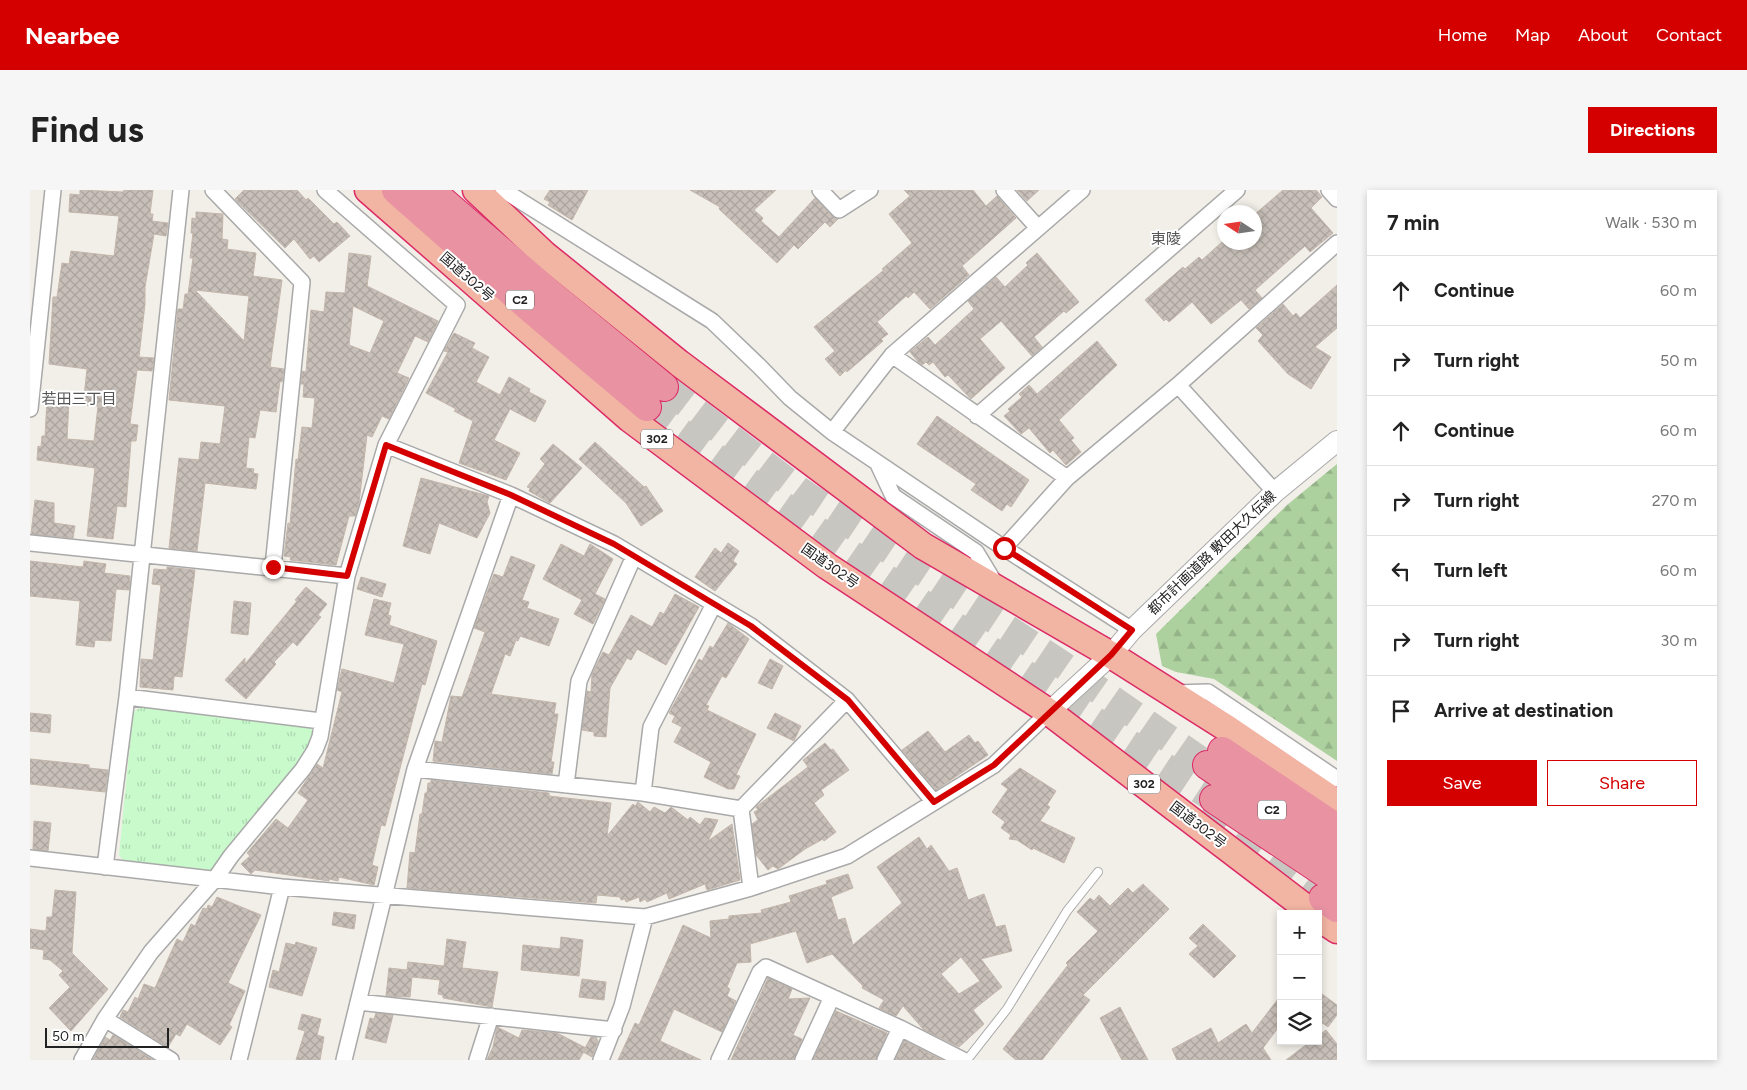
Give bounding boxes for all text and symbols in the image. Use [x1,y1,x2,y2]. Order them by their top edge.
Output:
text: Nearbee [25,21,120,50]
text: Home [1438,24,1487,46]
text: Map [1515,24,1550,46]
text: About [1578,24,1628,46]
text: Contact [1656,24,1722,46]
button: Directions [1588,107,1717,153]
text: Find us [30,109,144,151]
north arrow [1217,205,1262,250]
text: 7 min [1387,210,1439,235]
text: Walk · 530 m [1605,213,1697,232]
district label: 東陵 [1151,230,1181,248]
street label: 国道302号 [436,249,498,305]
icon: ahead [1387,277,1415,305]
text: Continue [1434,279,1514,302]
text: 60 m [1660,281,1697,300]
road number: C2 [506,290,534,310]
icon: right [1387,347,1415,375]
text: Turn right [1434,349,1520,372]
text: 50 m [1660,351,1697,370]
district label: 若田三丁目 [41,390,117,408]
icon: ahead [1387,417,1415,445]
text: Continue [1434,419,1514,442]
text: 60 m [1660,421,1697,440]
road number: 302 [641,430,673,448]
street label: 都市計画道路 敷田大久伝線 [1144,487,1280,619]
icon: right [1387,487,1415,515]
text: Turn right [1434,489,1520,512]
text: 270 m [1652,491,1697,510]
route start [993,537,1016,560]
street label: 国道302号 [798,540,862,592]
route end [262,556,285,579]
icon: left [1387,557,1415,585]
text: Turn left [1434,559,1508,582]
text: 60 m [1660,561,1697,580]
icon: right [1387,627,1415,655]
text: Turn right [1434,629,1520,652]
text: 30 m [1660,631,1697,650]
icon: arrive [1387,697,1415,725]
text: Arrive at destination [1434,699,1613,722]
button: Save [1387,760,1537,806]
button: Share [1547,760,1697,806]
road number: 302 [1128,774,1160,794]
street label: 国道302号 [1166,798,1230,852]
road number: C2 [1258,800,1286,820]
map controls [1277,910,1322,1045]
button: + [1277,910,1322,955]
button: − [1277,955,1322,1000]
button: layers [1277,1000,1322,1045]
scale bar [45,1025,169,1048]
text: 50 m [52,1028,84,1045]

